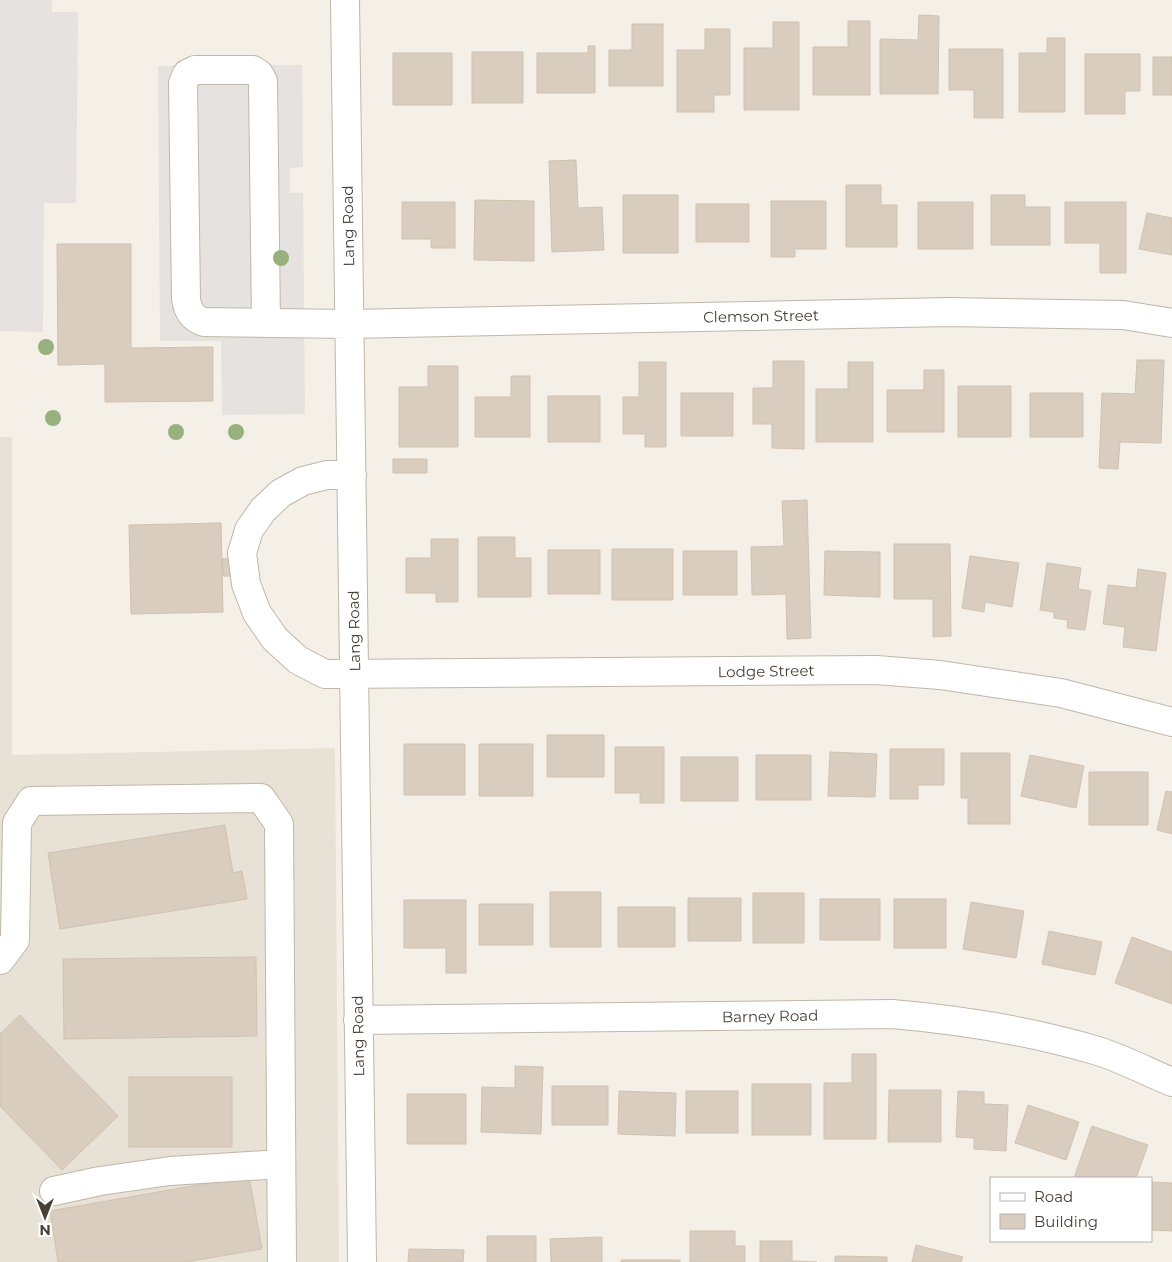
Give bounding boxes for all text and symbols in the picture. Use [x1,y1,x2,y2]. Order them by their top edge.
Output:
street label: Lang Road [338,185,358,267]
street label: Clemson Street [703,305,819,327]
street label: Lang Road [344,590,364,672]
street label: Lodge Street [717,661,815,681]
street label: Lang Road [348,995,368,1077]
street label: Barney Road [722,1006,818,1026]
legend [990,1177,1152,1242]
text: Road [1034,1187,1073,1206]
north arrow [20,1192,70,1242]
text: Building [1034,1212,1098,1231]
text: N [39,1221,51,1239]

